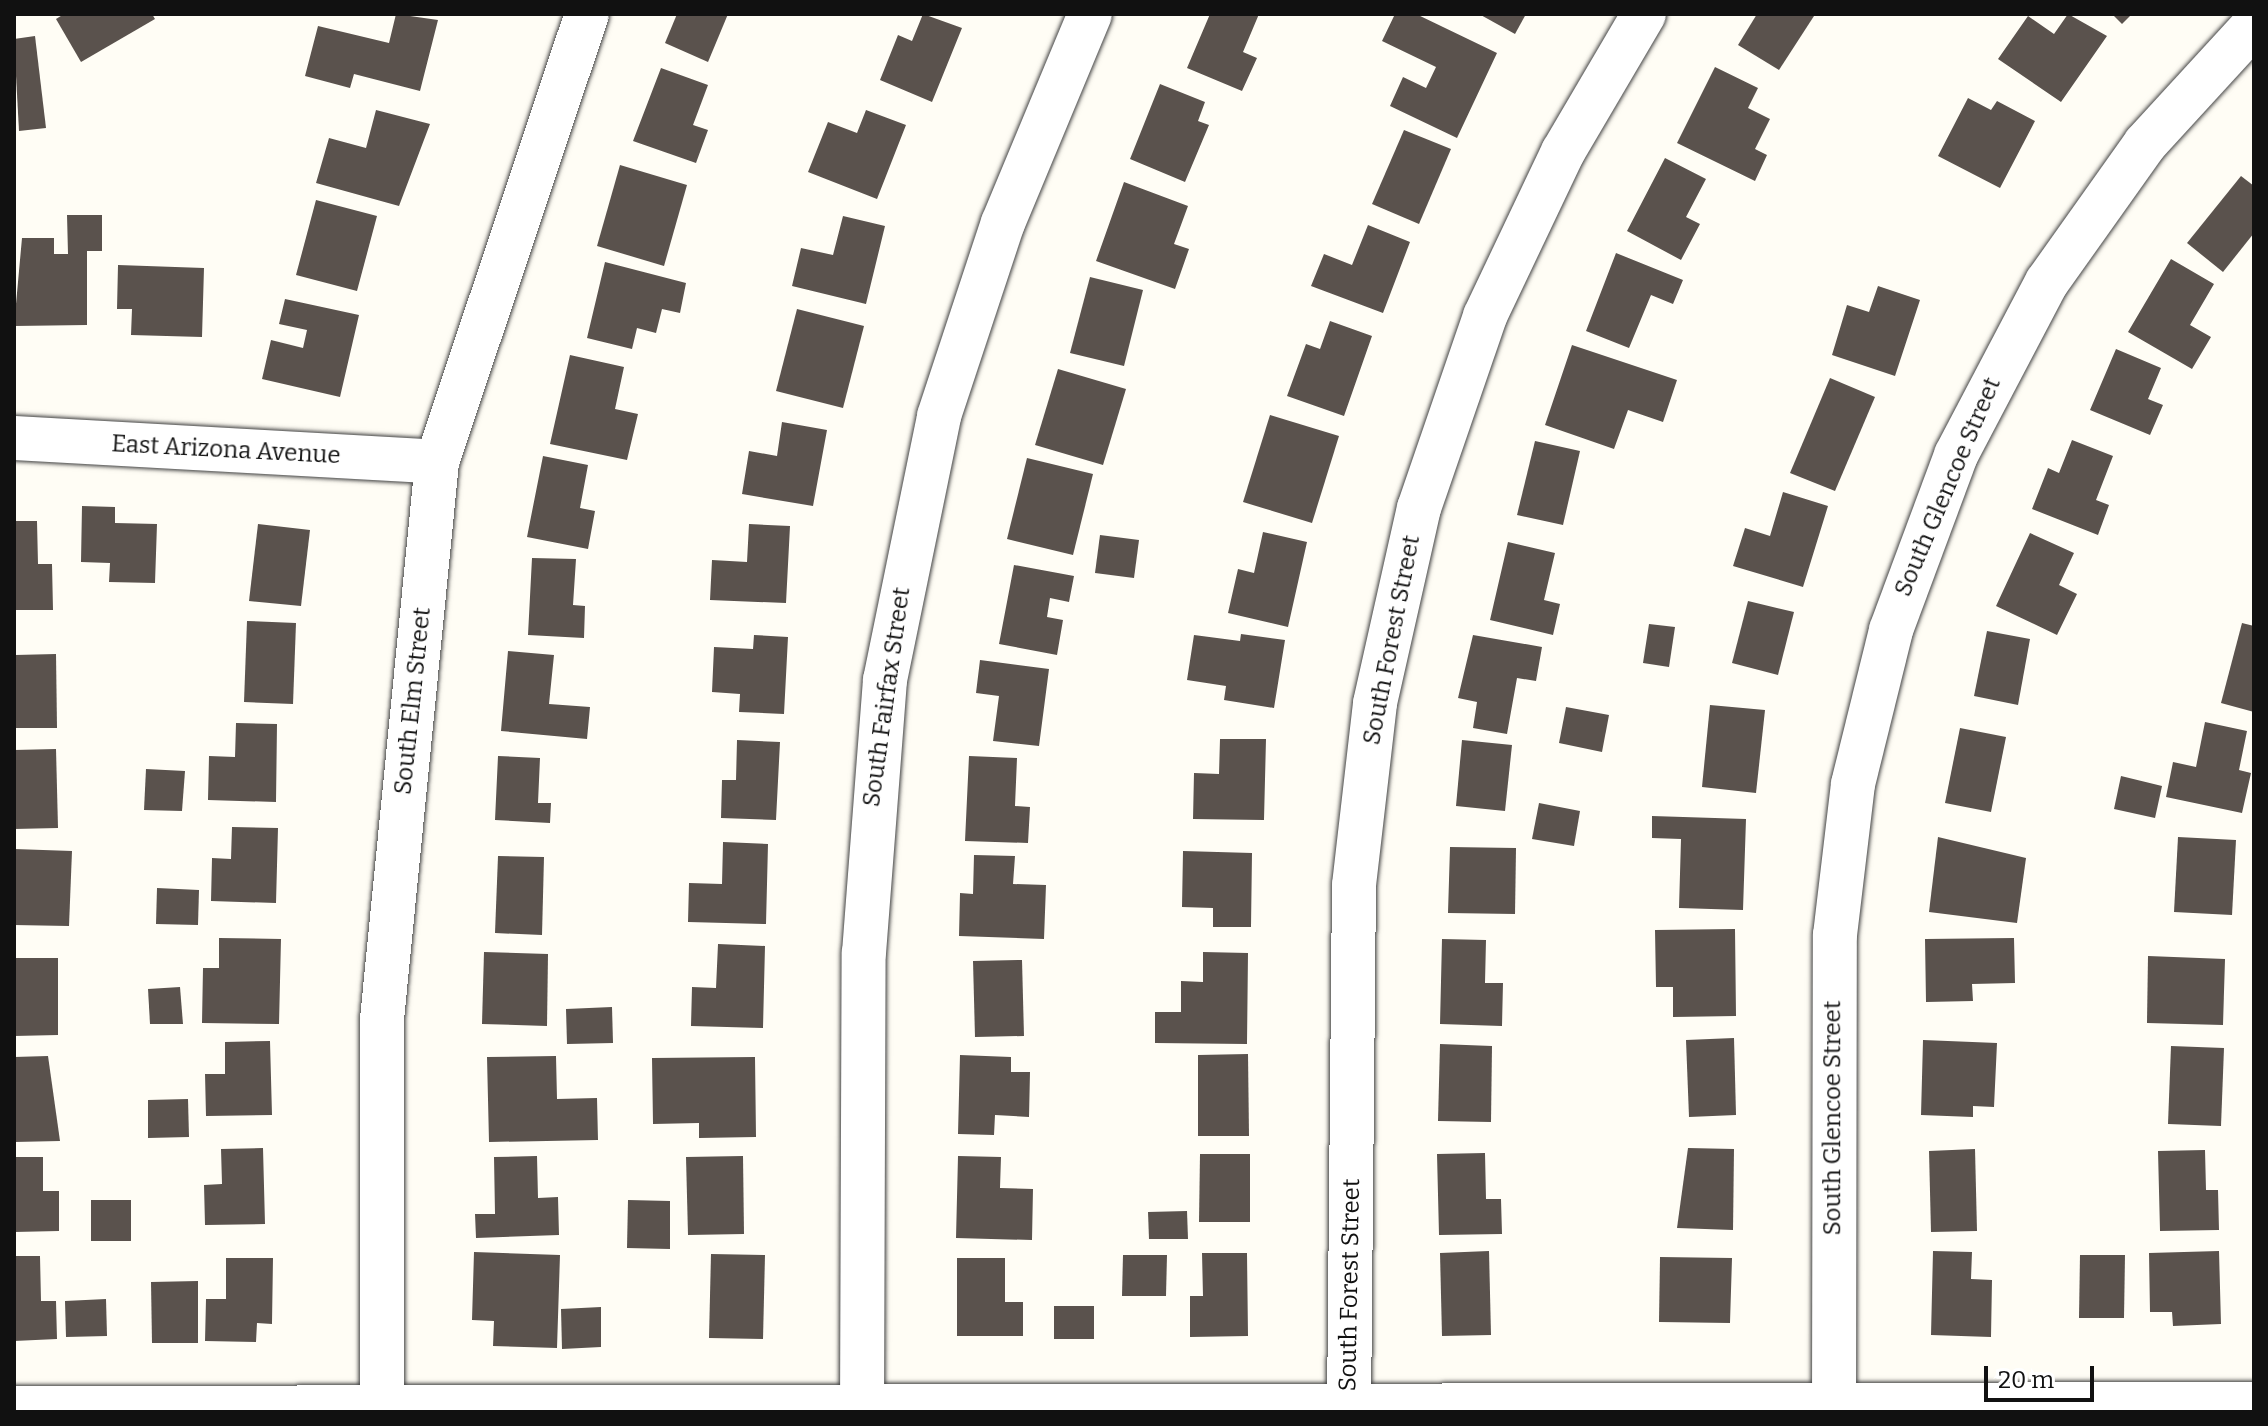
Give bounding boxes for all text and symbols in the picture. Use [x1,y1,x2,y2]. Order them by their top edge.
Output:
street label: South Glencoe Street [1889,373,2007,601]
street label: East Arizona Avenue [111,430,341,470]
street label: South Forest Street [1358,533,1426,747]
street label: South Fairfax Street [857,585,917,809]
street label: South Elm Street [389,606,437,796]
street label: South Glencoe Street [1819,1001,1847,1235]
street label: South Forest Street [1334,1178,1366,1392]
scale bar [1988,1350,2098,1400]
text: 20 m [1998,1366,2054,1394]

